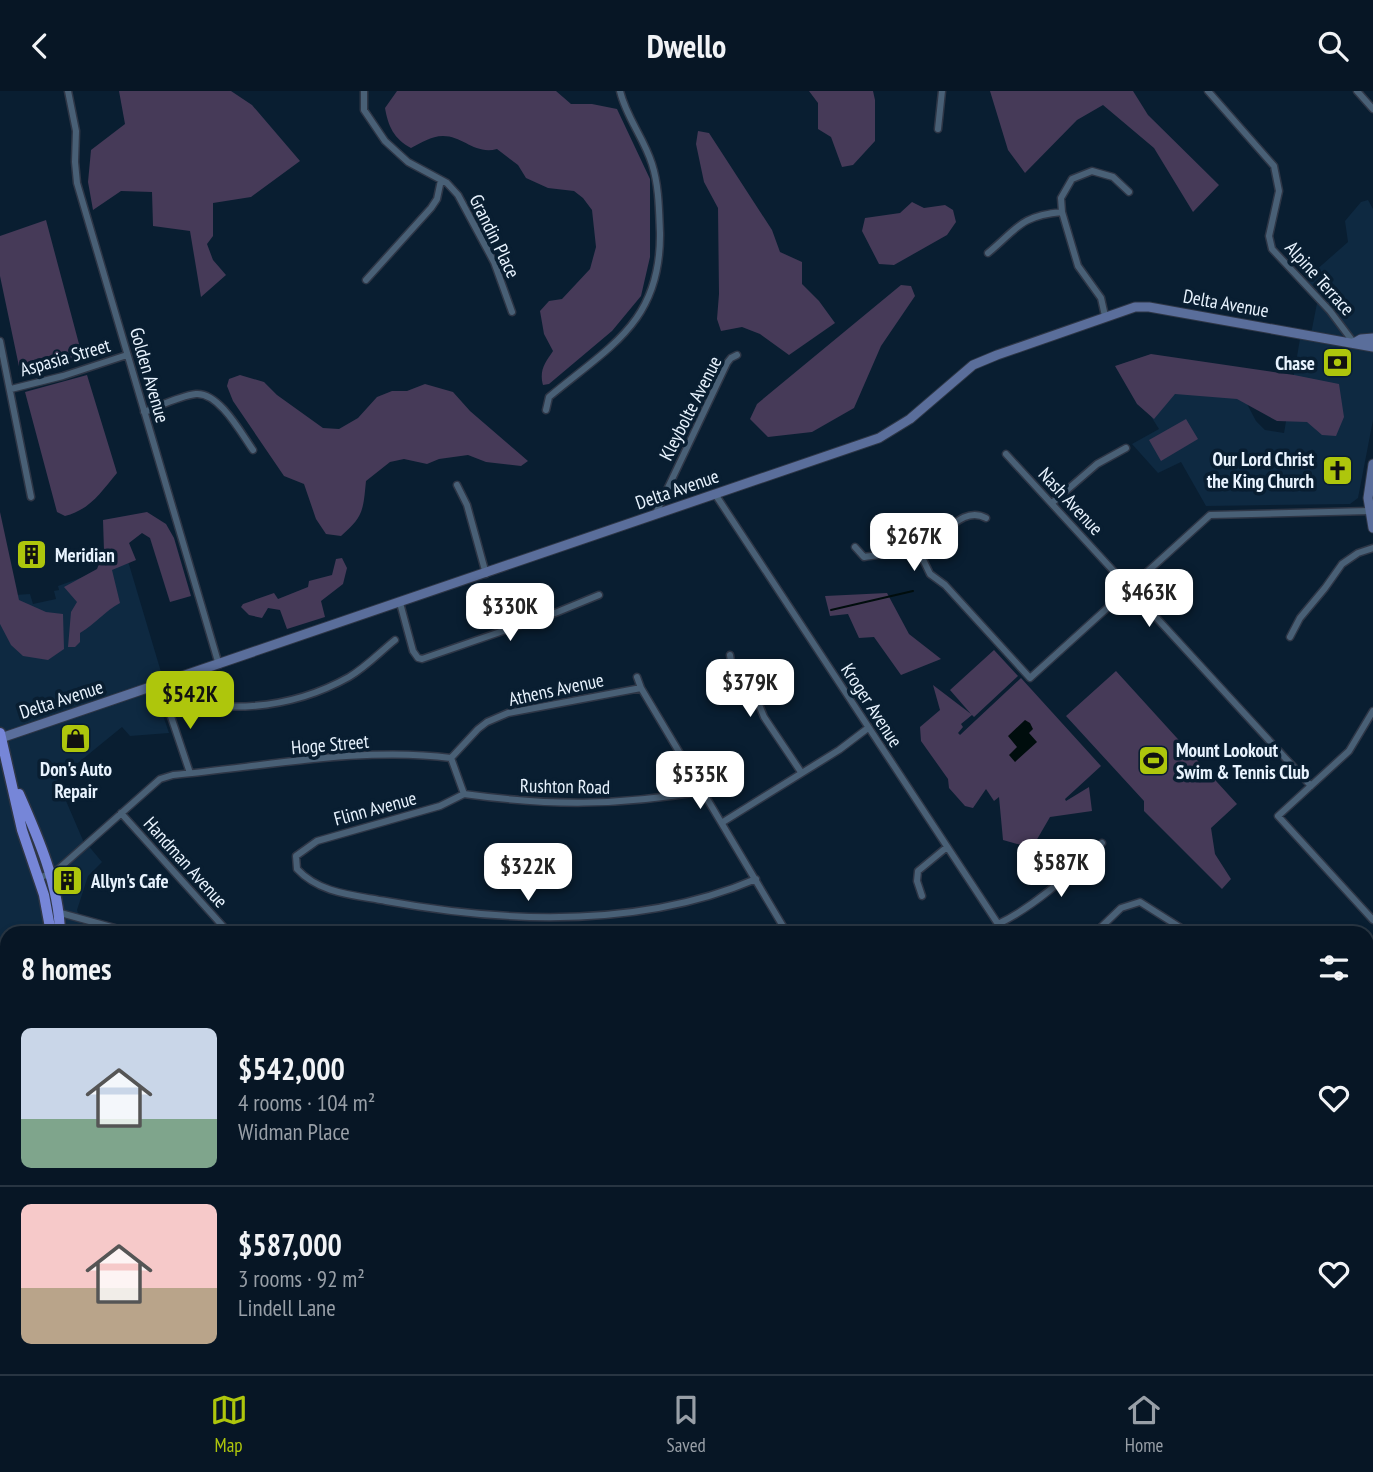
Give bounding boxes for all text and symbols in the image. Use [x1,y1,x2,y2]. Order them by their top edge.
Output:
text: Dwello [647,25,726,67]
icon: back [21,27,59,65]
icon: search [1314,27,1352,65]
street label: Grandin Place [464,190,526,282]
street label: Alpine Terrace [1280,236,1360,320]
street label: Delta Avenue [1181,284,1271,322]
street label: Golden Avenue [125,325,175,426]
street label: Aspasia Street [17,332,114,381]
bank icon: Chase [1321,346,1355,380]
place label: Chase [1275,351,1315,375]
street label: Kleybolte Avenue [653,352,727,464]
place label: Our Lord Christ the King Church [1207,447,1314,493]
church icon: Our Lord Christ the King Church [1320,453,1354,487]
street label: Nash Avenue [1034,462,1109,540]
street label: Delta Avenue [632,464,722,514]
pin: $267K [865,513,963,573]
text: $267K [886,521,942,550]
building icon: Meridian [15,538,49,572]
place label: Meridian [55,543,115,567]
pin: $463K [1100,569,1198,629]
text: $463K [1121,577,1177,606]
pin: $330K [461,583,559,643]
text: $330K [482,591,538,620]
pin: $379K [701,659,799,719]
street label: Kroger Avenue [836,659,908,752]
street label: Athens Avenue [506,667,606,711]
text: $379K [722,667,778,696]
pin: $542K [141,671,239,731]
street label: Delta Avenue [16,674,106,724]
text: $542K [162,679,218,708]
shop icon: Don's Auto Repair [59,721,93,755]
street label: Hoge Street [290,729,371,759]
place label: Mount Lookout Swim & Tennis Club [1176,738,1310,784]
sports icon: Mount Lookout Swim & Tennis Club [1136,744,1170,778]
pin: $535K [651,751,749,811]
place label: Don's Auto Repair [40,757,112,803]
text: $535K [672,759,728,788]
street label: Rushton Road [520,773,610,799]
street label: Flinn Avenue [331,785,419,831]
street label: Handman Avenue [139,812,233,913]
pin: $587K [1012,839,1110,899]
pin: $322K [479,843,577,903]
text: $587K [1033,847,1089,876]
text: $322K [500,851,556,880]
building icon: Allyn's Cafe [51,864,85,898]
place label: Allyn's Cafe [90,869,169,893]
text: 8 homes [21,949,112,988]
icon: filters [1315,949,1353,987]
text: $542,000 [238,1049,345,1088]
icon: home [77,1056,161,1140]
icon: heart [1315,1079,1353,1117]
text: 4 rooms · 104 m² [238,1088,375,1117]
text: Widman Place [238,1117,350,1146]
text: $587,000 [238,1225,342,1264]
icon: home [77,1232,161,1316]
icon: heart [1315,1255,1353,1293]
text: 3 rooms · 92 m² [238,1264,365,1293]
text: Lindell Lane [238,1293,336,1322]
tab: Map [210,1391,248,1457]
tab: Saved [667,1391,706,1457]
tab: Home [1125,1391,1163,1457]

